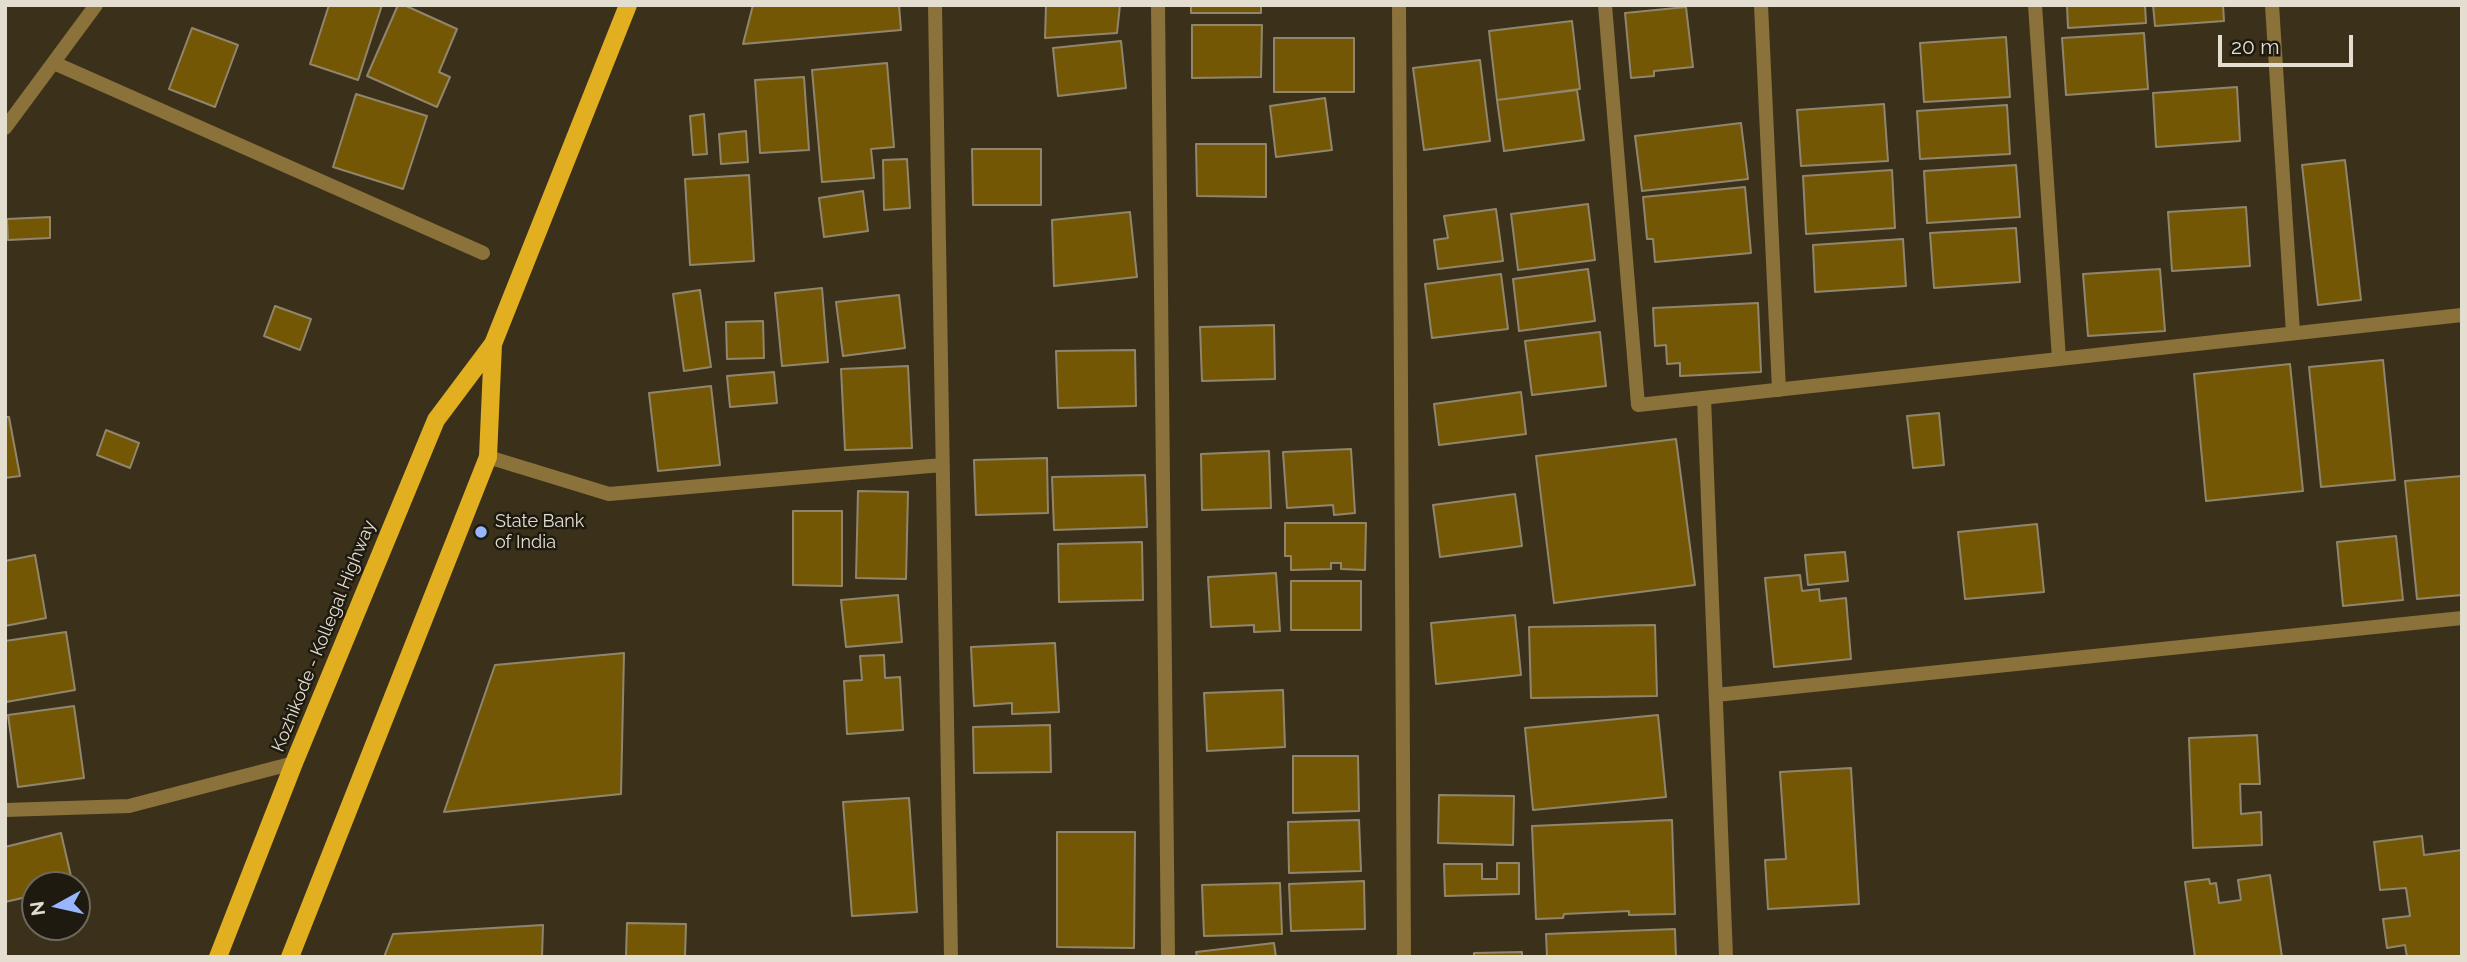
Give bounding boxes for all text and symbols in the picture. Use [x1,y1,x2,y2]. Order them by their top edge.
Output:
scale bar [2222,21,2357,65]
text: 20 m [2231,34,2279,59]
place label: State Bank of India [495,511,584,554]
street label: Kozhikode - Kollegal Highway [268,517,380,755]
marker: State Bank of India [473,524,489,540]
north arrow [21,871,91,941]
text: N [25,900,49,917]

